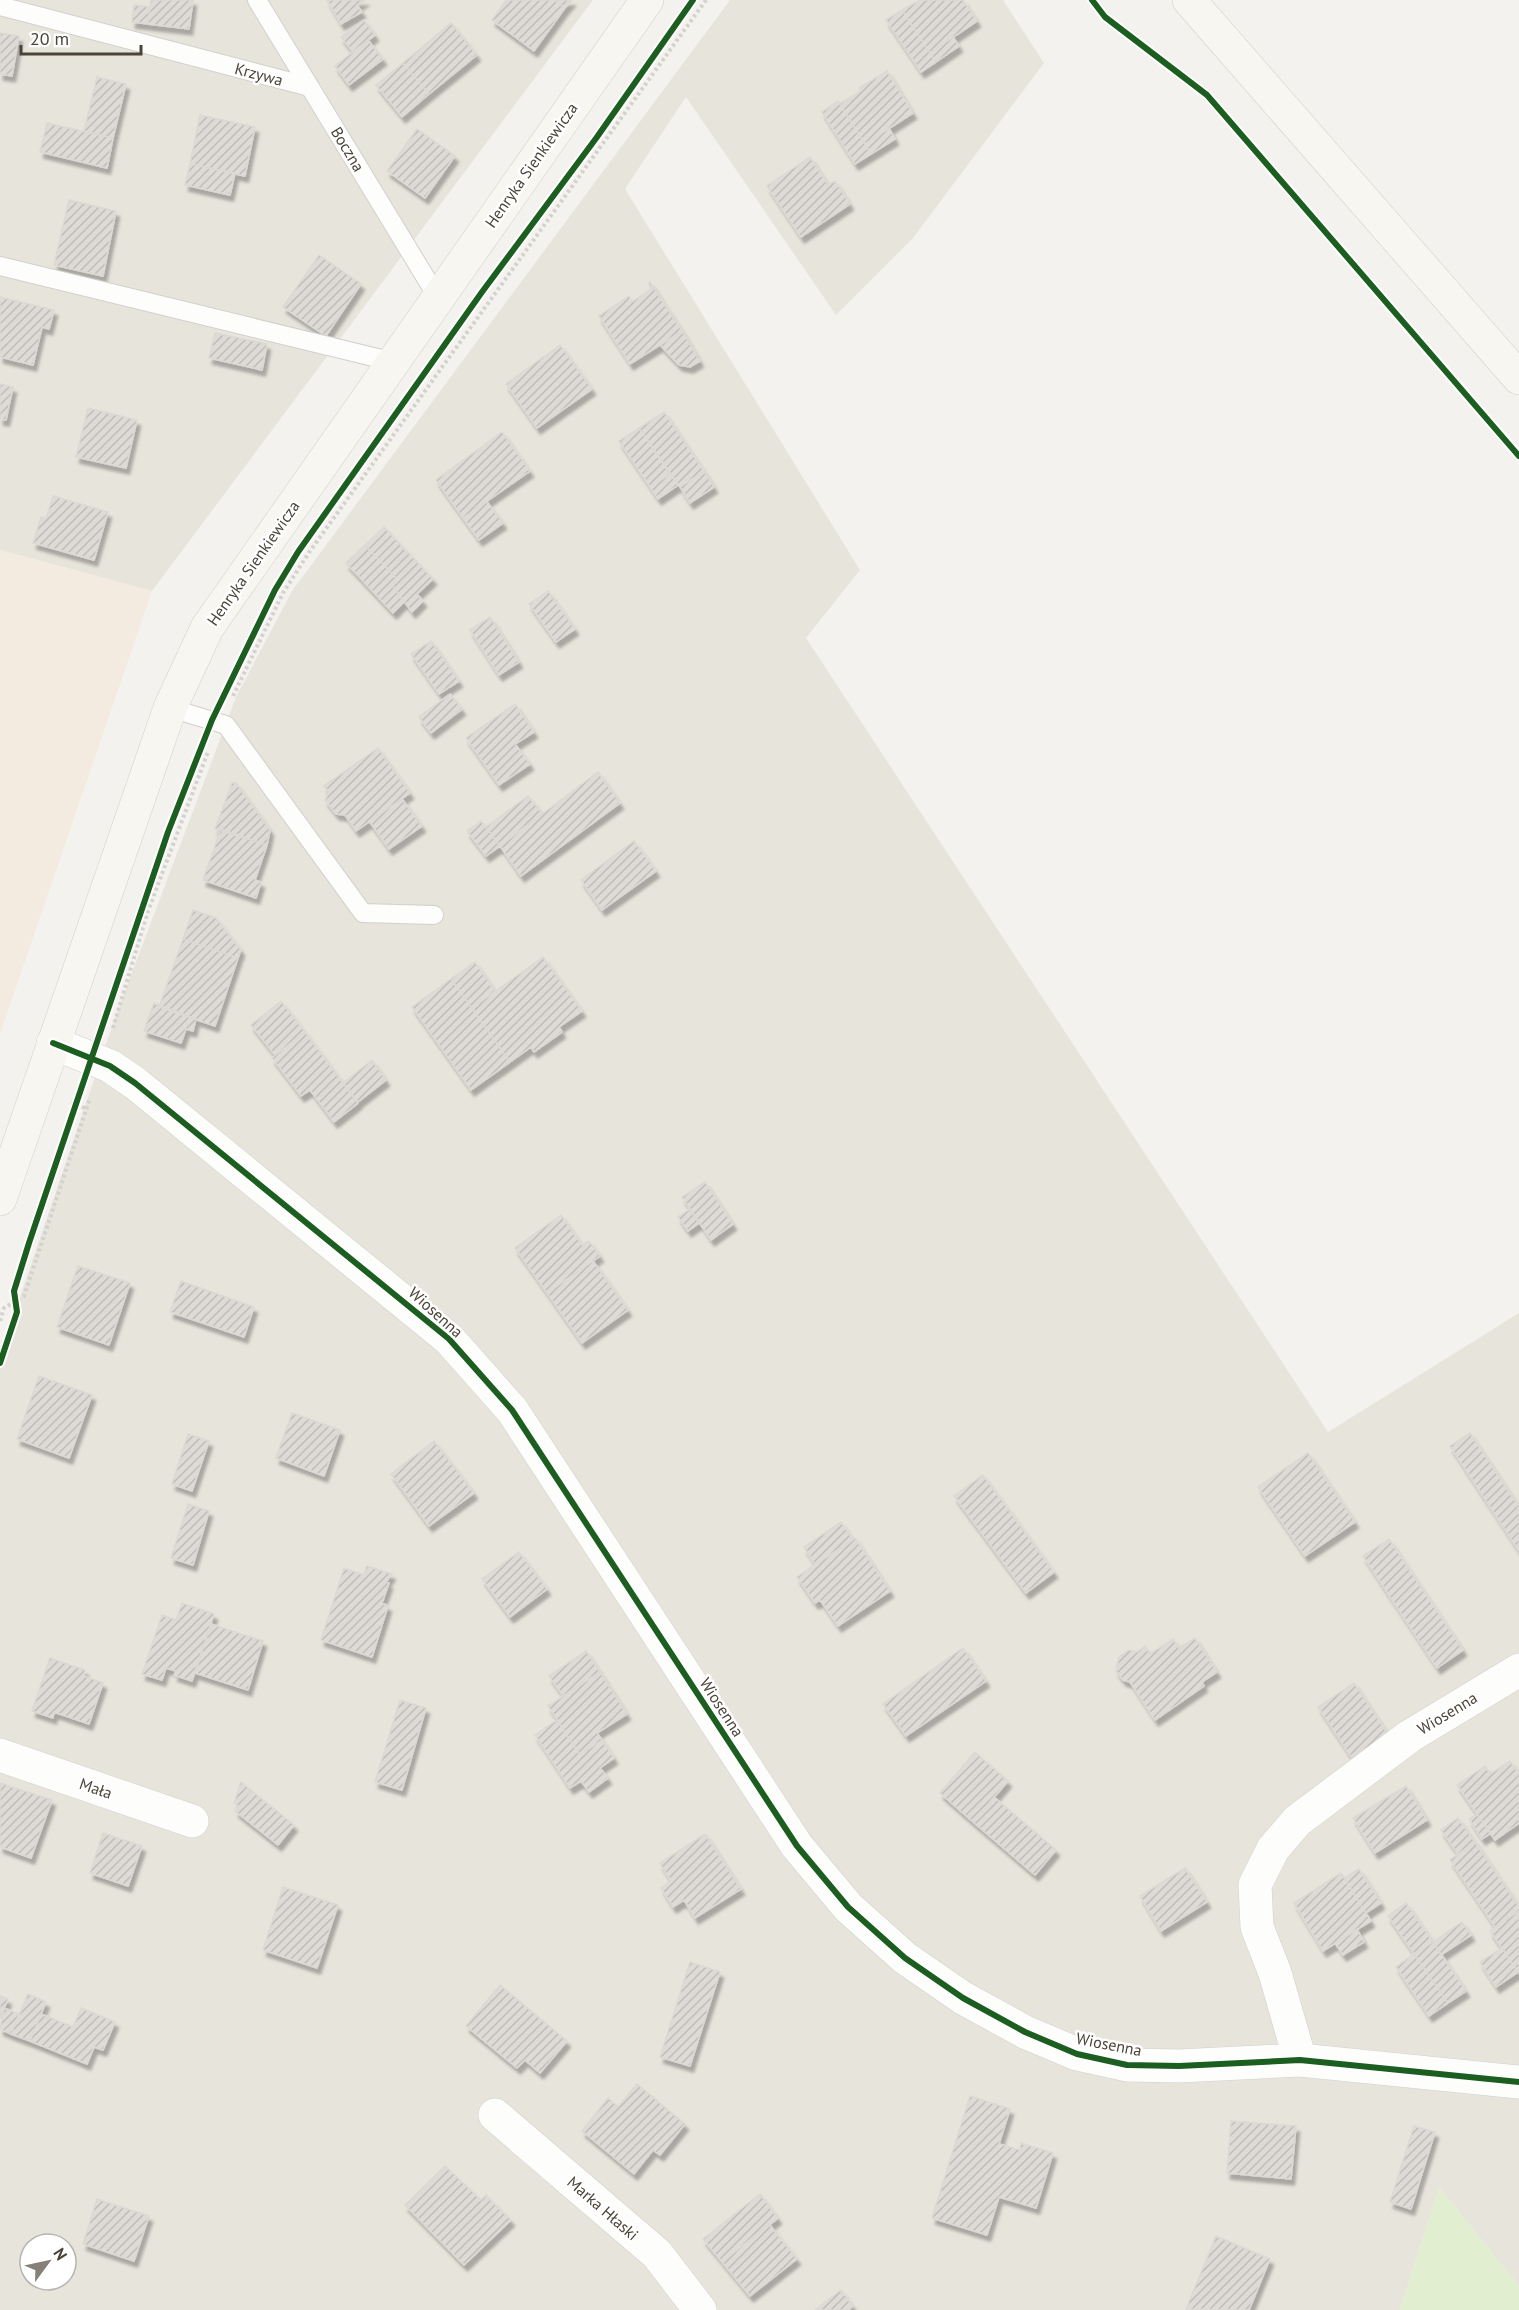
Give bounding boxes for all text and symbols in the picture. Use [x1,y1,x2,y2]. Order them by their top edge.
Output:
scale bar [21,18,141,56]
text: 20 m [30,27,69,50]
street label: Krzywa [233,58,285,90]
street label: Henryka Sienkiewicza [480,99,582,231]
street label: Boczna [327,123,369,175]
street label: Henryka Sienkiewicza [202,497,304,629]
street label: Wiosenna [405,1282,467,1342]
street label: Wiosenna [696,1674,748,1740]
street label: Wiosenna [1413,1687,1481,1739]
street label: Mała [77,1773,115,1803]
street label: Wiosenna [1074,2028,1144,2060]
street label: Marka Hłaski [563,2172,643,2244]
north arrow [18,2232,78,2292]
text: N [49,2244,72,2264]

